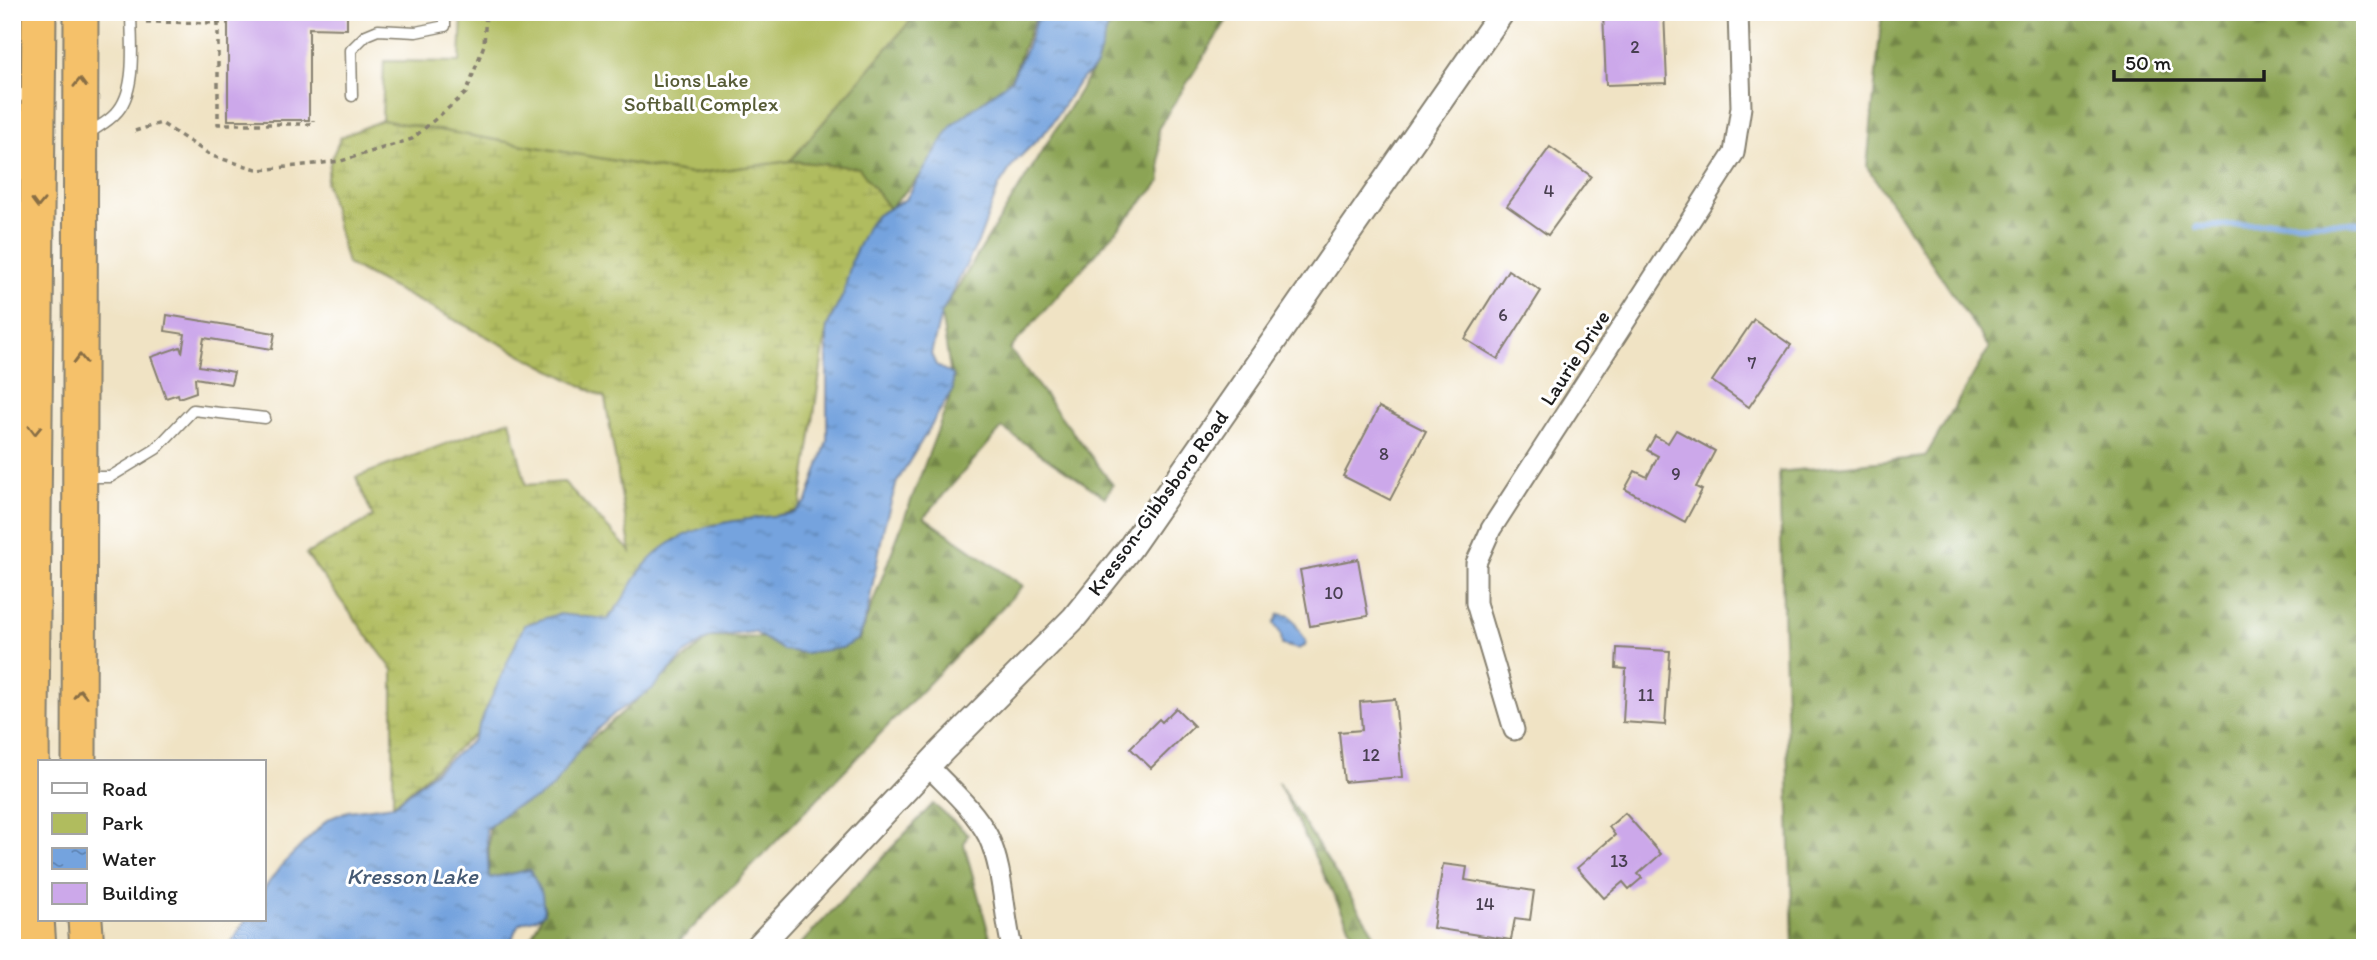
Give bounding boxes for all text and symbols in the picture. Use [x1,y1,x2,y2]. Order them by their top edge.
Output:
house number: 2 [1630,36,1640,58]
scale bar [2114,38,2265,82]
text: 50 m [2125,50,2172,75]
park label: Lions Lake Softball Complex [624,67,779,116]
one-way arrow [72,77,88,88]
house number: 4 [1544,180,1555,202]
one-way arrow [30,198,45,209]
house number: 6 [1498,304,1508,326]
street label: Laurie Drive [1535,305,1615,410]
house number: 7 [1748,352,1757,374]
one-way arrow [72,354,88,364]
street label: Kresson-Gibbsboro Road [1082,405,1234,601]
one-way arrow [27,426,43,436]
house number: 8 [1379,443,1389,465]
house number: 9 [1671,463,1681,485]
house number: 10 [1324,582,1344,604]
house number: 11 [1638,684,1654,706]
one-way arrow [72,688,87,699]
house number: 12 [1362,744,1380,766]
legend [38,760,266,922]
text: Road [102,776,148,801]
text: Park [102,810,144,835]
text: Water [102,846,156,871]
house number: 13 [1610,850,1628,872]
water label: Kresson Lake [346,862,479,890]
text: Building [102,880,178,905]
house number: 14 [1475,893,1495,915]

